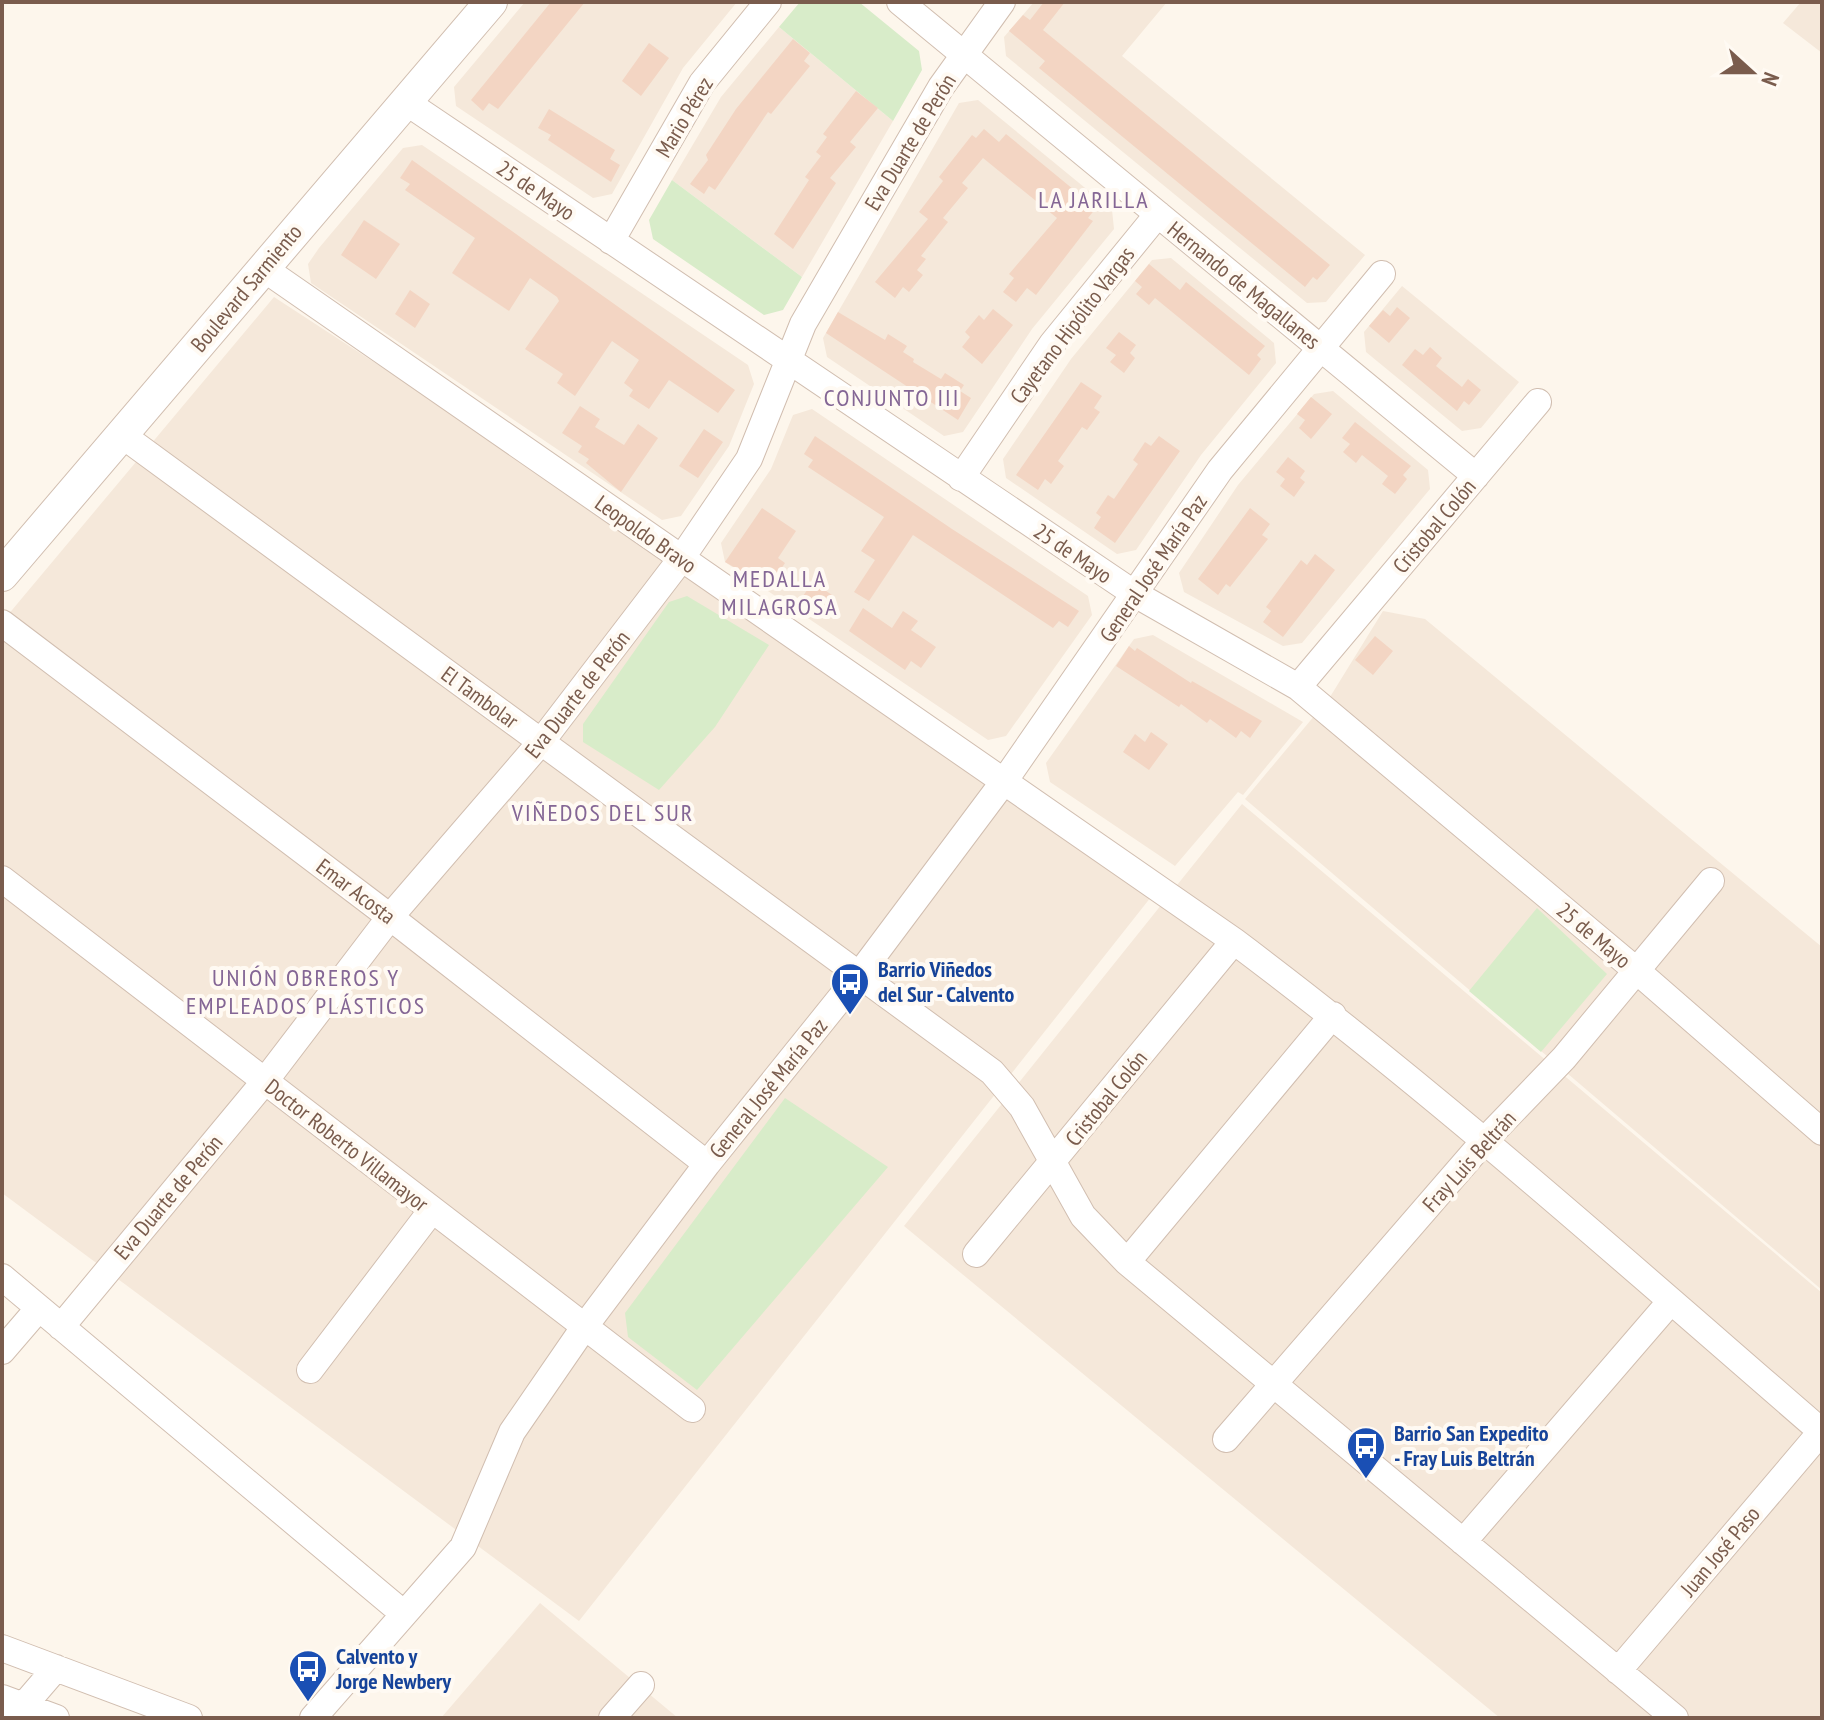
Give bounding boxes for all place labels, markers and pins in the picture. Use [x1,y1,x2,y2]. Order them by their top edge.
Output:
place label: Barrio Viñedos del Sur - Calvento [878,955,1015,1008]
bus stop icon: Barrio Viñedos del Sur - Calvento [829,961,871,1016]
place label: Barrio San Expedito - Fray Luis Beltrán [1394,1419,1549,1472]
bus stop icon: Barrio San Expedito - Fray Luis Beltrán [1345,1425,1387,1480]
place label: Calvento y Jorge Newbery [335,1642,452,1695]
bus stop icon: Calvento y Jorge Newbery [287,1648,329,1703]

